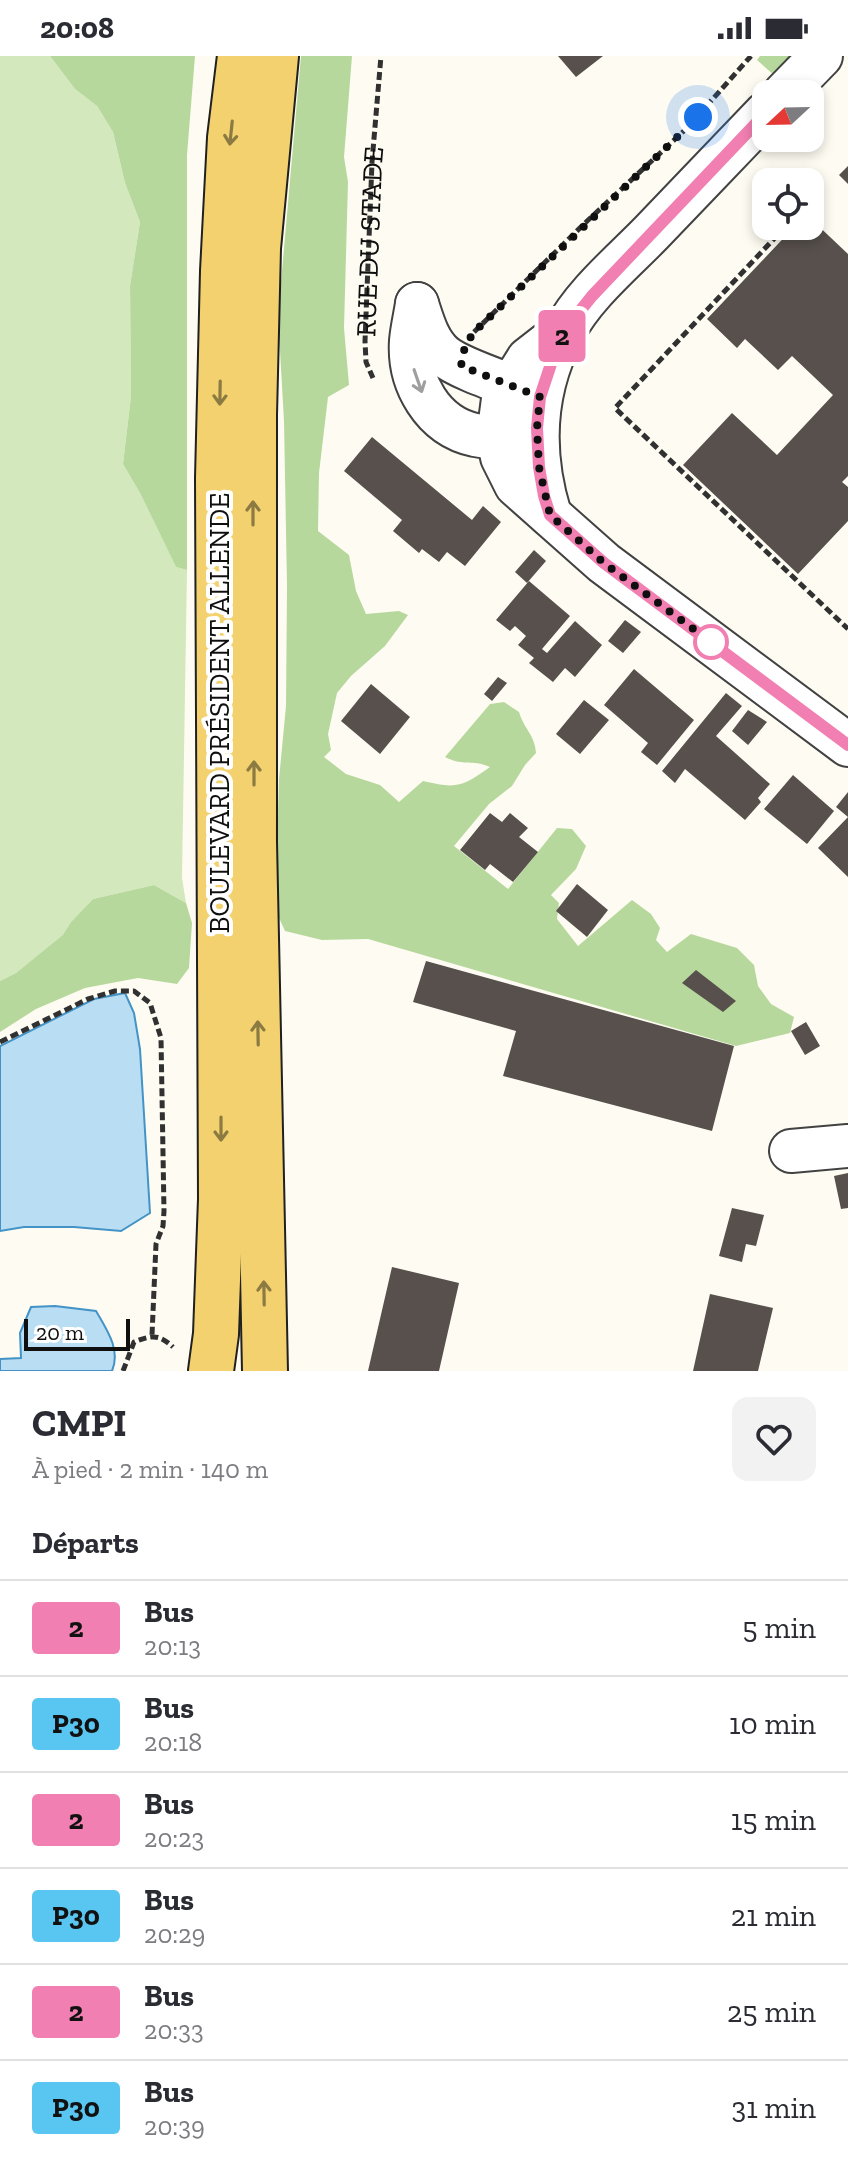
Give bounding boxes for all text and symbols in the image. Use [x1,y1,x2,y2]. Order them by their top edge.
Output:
text: 20:08 [40,10,114,46]
north arrow [752,80,824,152]
map controls [752,80,824,240]
your location [678,97,718,137]
one-way arrow [223,120,238,146]
street label: RUE DU STADE [349,145,390,337]
button: locate [752,168,824,240]
line badge: 2 [536,310,588,362]
text: 2 [554,319,570,352]
one-way arrow [411,368,426,393]
one-way arrow [212,379,228,406]
street label: BOULEVARD PRÉSIDENT ALLENDE [203,493,236,933]
one-way arrow [245,500,261,527]
unlabelled marker [694,625,728,659]
one-way arrow [246,760,262,787]
one-way arrow [251,1020,266,1047]
one-way arrow [213,1115,229,1142]
one-way arrow [256,1280,271,1307]
scale bar [24,1315,130,1351]
text: 20 m [36,1319,84,1346]
button: heart [732,1397,816,1481]
text: CMPI [32,1400,127,1446]
text: À pied · 2 min · 140 m [32,1453,268,1485]
text: Départs [32,1525,139,1561]
text: Bus [144,1594,194,1630]
text: 5 min [742,1610,816,1646]
text: 2 [68,1611,84,1644]
text: 20:13 [144,1630,201,1662]
text: Bus [144,1690,194,1726]
text: 10 min [729,1706,816,1742]
text: P30 [52,1707,100,1740]
text: 20:18 [144,1726,202,1758]
text: Bus [144,1786,194,1822]
text: 15 min [731,1802,816,1838]
text: 2 [68,1803,84,1836]
text: 20:23 [144,1822,204,1854]
text: Bus [144,1882,194,1918]
text: 21 min [731,1898,816,1934]
text: P30 [52,1899,100,1932]
text: 20:29 [144,1918,205,1950]
text: Bus [144,1978,194,2014]
text: 25 min [727,1994,816,2030]
text: 2 [68,1995,84,2028]
text: 20:33 [144,2014,204,2046]
text: Bus [144,2074,194,2110]
text: 31 min [731,2090,816,2126]
text: P30 [52,2091,100,2124]
text: 20:39 [144,2110,205,2142]

